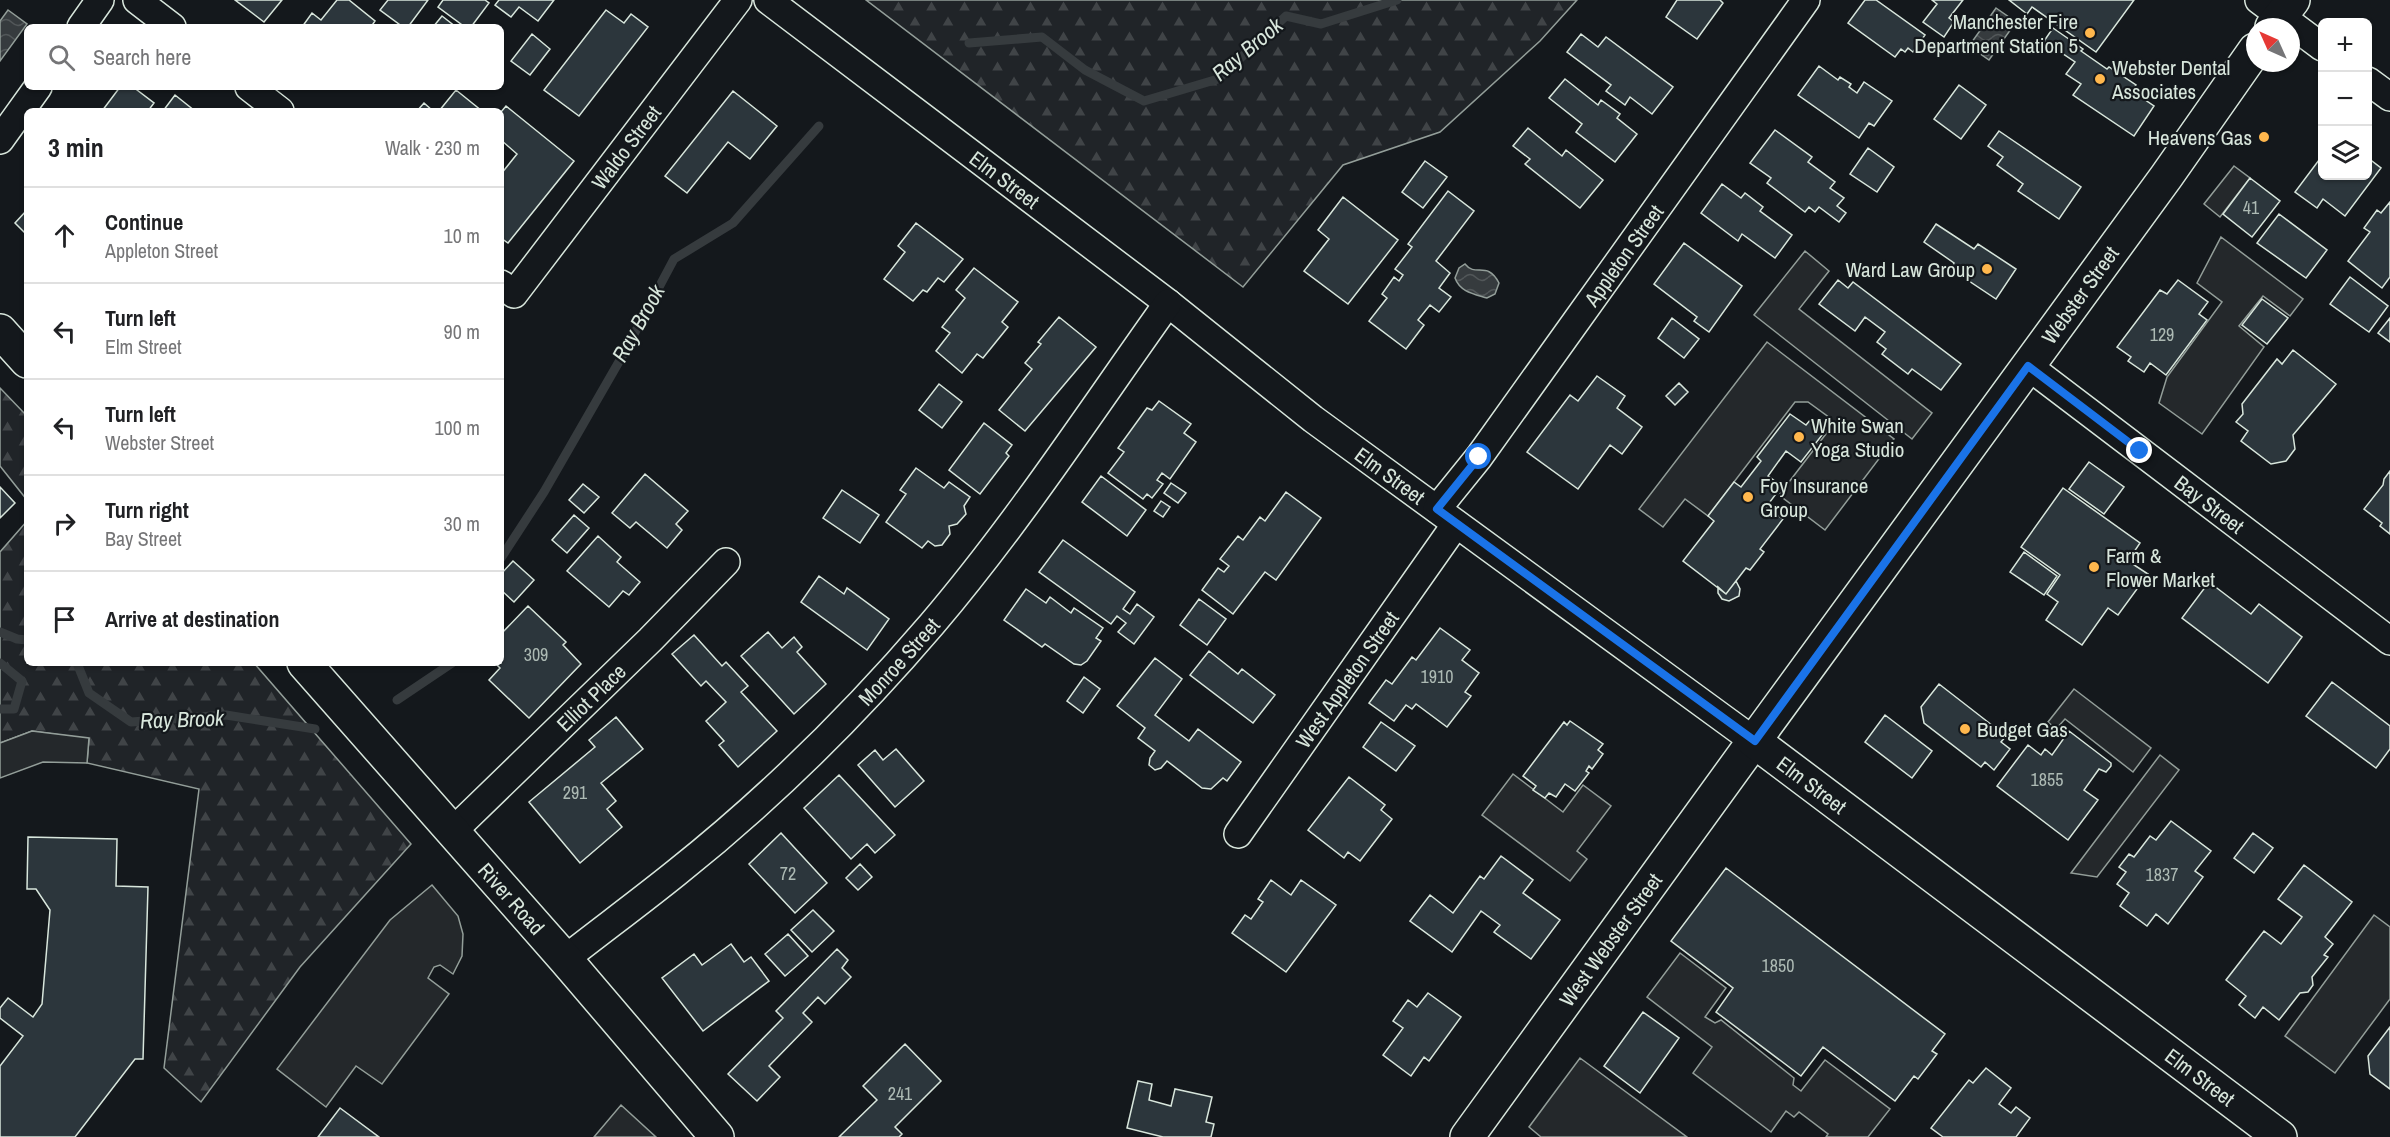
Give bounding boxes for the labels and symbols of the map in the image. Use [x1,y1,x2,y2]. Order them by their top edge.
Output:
place label: Manchester Fire Department Station 5 [1914,7,2078,60]
water label: Ray Brook [1205,10,1290,88]
north arrow [2246,18,2300,72]
marker: Manchester Fire Department Station 5 [2083,26,2097,40]
place label: Webster Dental Associates [2111,53,2230,106]
marker: Webster Dental Associates [2093,72,2107,86]
street label: Waldo Street [584,99,668,195]
place label: Heavens Gas [2148,123,2252,152]
marker: Heavens Gas [2257,130,2271,144]
street label: Elm Street [964,143,1046,215]
house number: 41 [2243,195,2260,220]
street label: Appleton Street [1576,198,1670,313]
street label: Webster Street [2035,240,2126,350]
place label: Ward Law Group [1845,255,1975,284]
marker: Ward Law Group [1980,262,1994,276]
water label: Ray Brook [604,278,672,367]
house number: 129 [2150,322,2174,347]
place label: White Swan Yoga Studio [1811,411,1904,464]
marker: White Swan Yoga Studio [1792,430,1806,444]
route end [2126,437,2152,463]
street label: Elm Street [1349,440,1431,511]
route start [1465,443,1491,469]
street label: Bay Street [2169,468,2251,540]
place label: Foy Insurance Group [1760,471,1868,524]
marker: Foy Insurance Group [1741,490,1755,504]
place label: Farm & Flower Market [2106,541,2215,594]
marker: Farm & Flower Market [2087,560,2101,574]
street label: West Appleton Street [1288,605,1405,754]
street label: Monroe Street [851,611,946,712]
house number: 309 [524,642,548,667]
street label: Elliot Place [550,657,632,738]
house number: 1910 [1421,664,1453,689]
water label: Ray Brook [139,703,226,735]
place label: Budget Gas [1977,715,2068,744]
marker: Budget Gas [1958,722,1972,736]
street label: Elm Street [1771,749,1853,820]
house number: 1855 [2031,767,2063,792]
house number: 291 [563,780,588,805]
street label: River Road [472,856,551,941]
house number: 72 [780,861,796,886]
house number: 1837 [2146,862,2178,887]
street label: West Webster Street [1552,867,1669,1012]
house number: 1850 [1762,953,1794,978]
street label: Elm Street [2159,1041,2241,1113]
house number: 241 [888,1081,913,1106]

